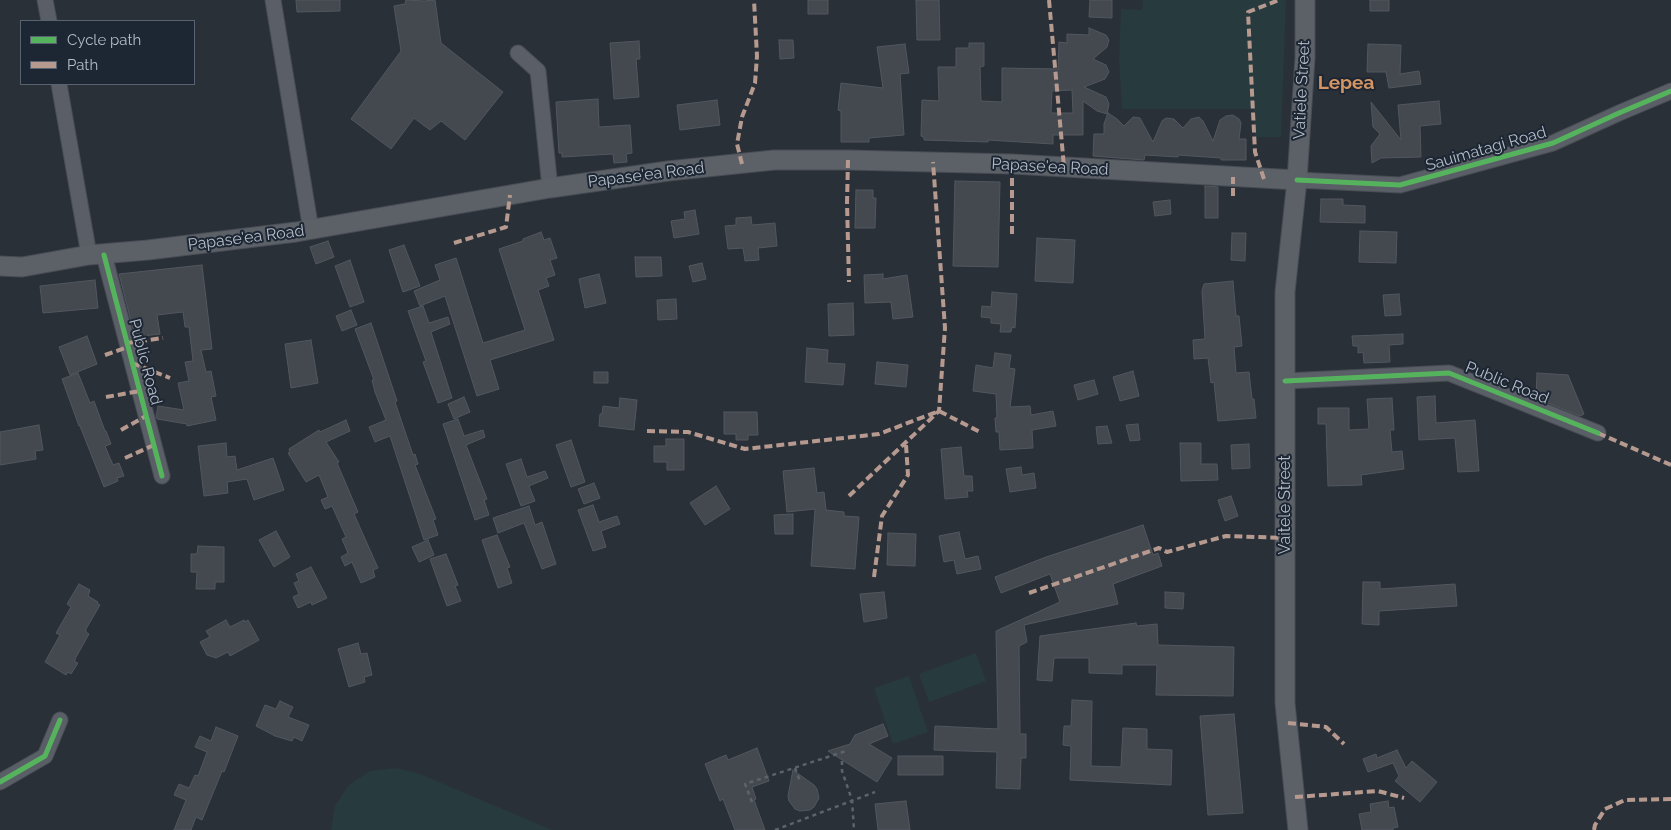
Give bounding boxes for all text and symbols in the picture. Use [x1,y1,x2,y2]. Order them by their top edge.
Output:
legend [20,20,195,85]
text: Cycle path [67,31,141,49]
street label: Vatiele Street [1290,40,1314,140]
text: Path [67,56,98,74]
district label: Lepea [1318,72,1374,94]
street label: Sauimatagi Road [1423,123,1549,175]
street label: Papase'ea Road [991,154,1109,180]
street label: Papase'ea Road [587,158,705,192]
street label: Papase'ea Road [187,221,305,255]
street label: Public Road [124,317,166,407]
street label: Public Road [1462,358,1552,408]
street label: Vaitele Street [1275,455,1295,555]

